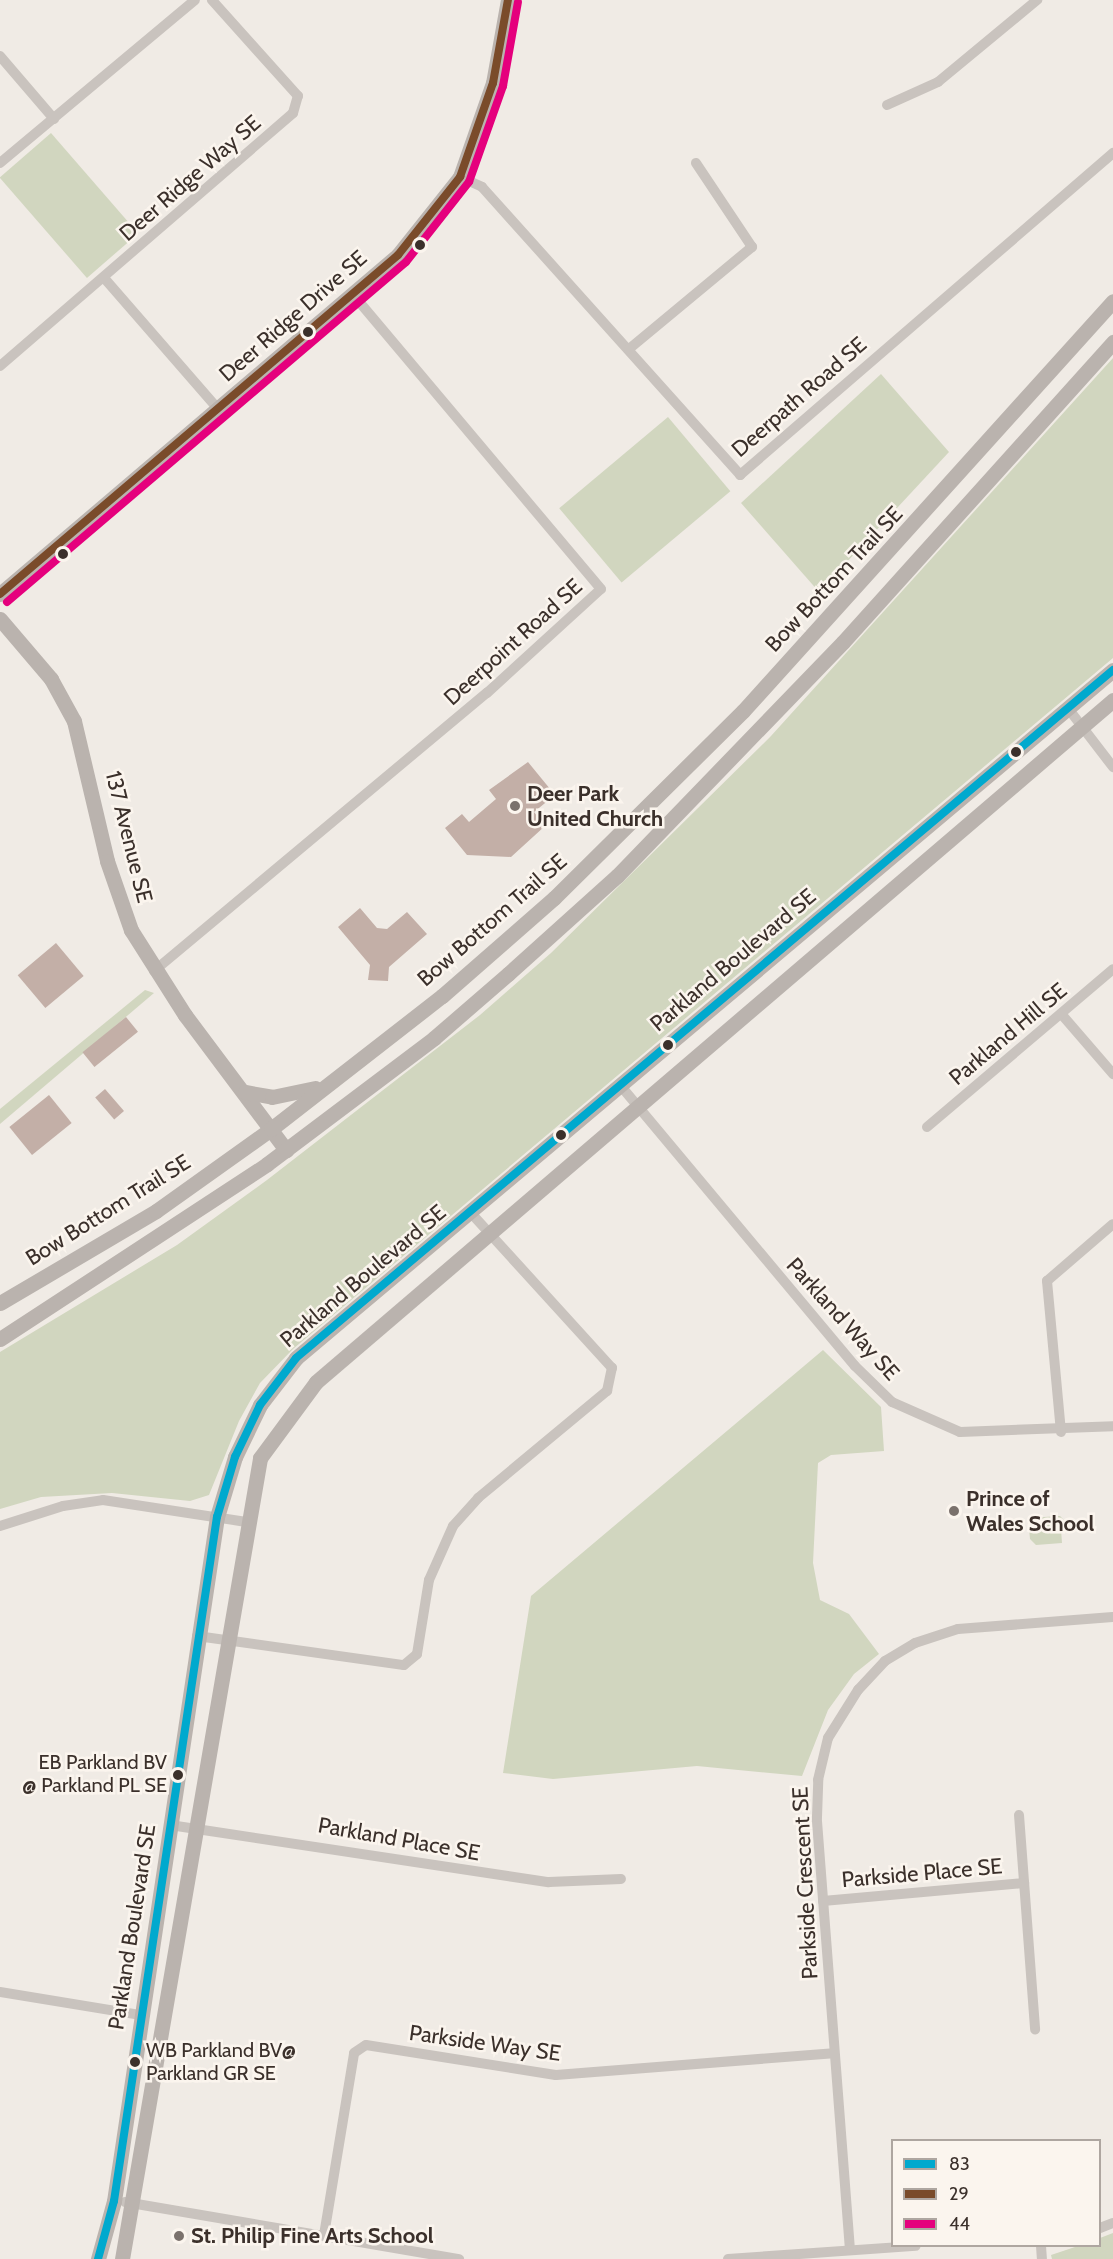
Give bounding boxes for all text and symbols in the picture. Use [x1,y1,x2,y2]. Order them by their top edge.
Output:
street label: Deer Ridge Way SE [114,109,266,247]
unlabelled marker [414,239,426,251]
street label: Deer Ridge Drive SE [214,245,372,387]
unlabelled marker [302,326,314,338]
street label: Deerpath Road SE [726,331,872,463]
street label: Bow Bottom Trail SE [760,501,908,657]
unlabelled marker [57,548,69,560]
street label: Deerpoint Road SE [439,573,587,711]
unlabelled marker [1010,746,1022,758]
street label: 137 Avenue SE [100,768,158,906]
place label: Deer Park United Church [527,780,663,831]
marker: Deer Park United Church [508,799,522,813]
street label: Bow Bottom Trail SE [412,848,572,992]
street label: Parkland Boulevard SE [645,883,821,1037]
street label: Parkland Hill SE [944,977,1072,1091]
unlabelled marker [662,1039,674,1051]
unlabelled marker [555,1129,567,1141]
street label: Bow Bottom Trail SE [21,1149,195,1271]
street label: Parkland Boulevard SE [275,1199,451,1353]
street label: Parkland Way SE [781,1252,905,1386]
place label: Prince of Wales School [966,1485,1094,1536]
marker: Prince of Wales School [947,1504,961,1518]
place label: EB Parkland BV @ Parkland PL SE [22,1751,167,1798]
marker: EB Parkland BV @ Parkland PL SE [172,1769,184,1781]
street label: Parkside Crescent SE [787,1786,823,1980]
street label: Parkland Place SE [316,1812,482,1866]
street label: Parkland Boulevard SE [103,1822,161,2032]
street label: Parkside Place SE [841,1853,1003,1893]
street label: Parkside Way SE [407,2019,563,2067]
place label: WB Parkland BV@ Parkland GR SE [146,2038,296,2085]
marker: WB Parkland BV@ Parkland GR SE [129,2056,141,2068]
legend [891,2139,1101,2247]
text: 83 [949,2153,970,2175]
text: 29 [949,2183,969,2205]
text: 44 [949,2213,970,2235]
place label: St. Philip Fine Arts School [191,2223,434,2249]
marker: St. Philip Fine Arts School [172,2229,186,2243]

